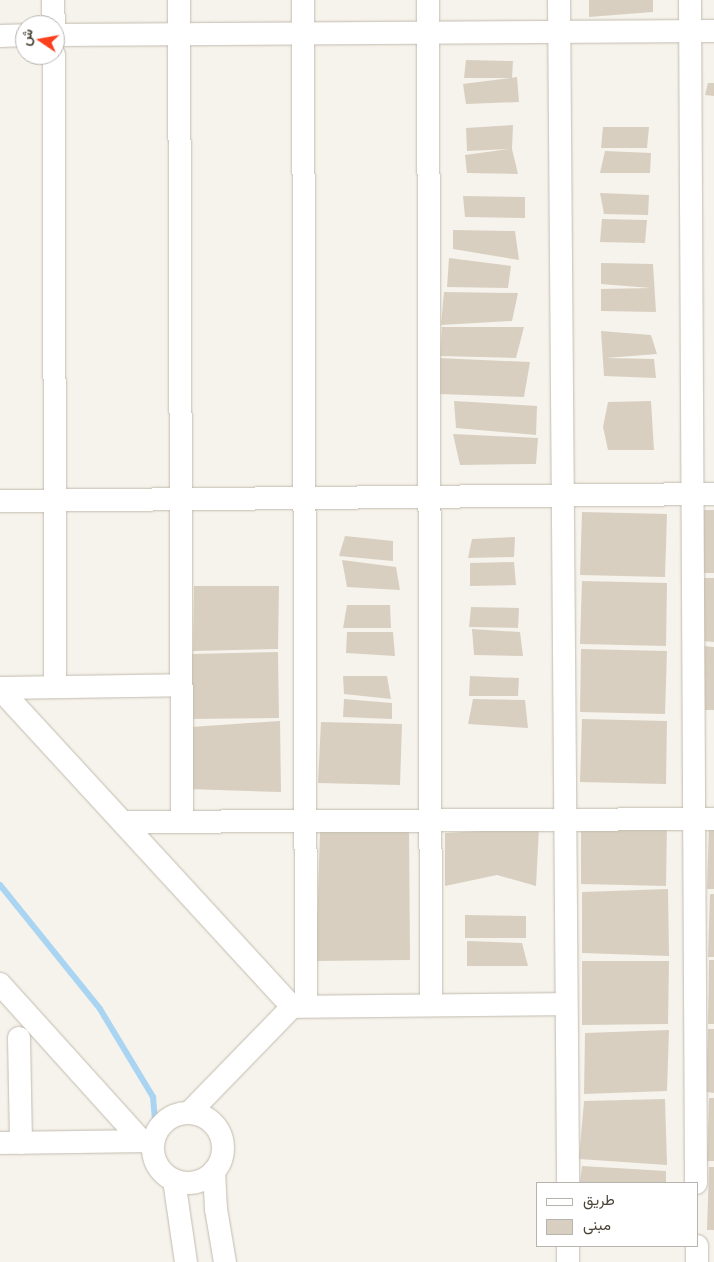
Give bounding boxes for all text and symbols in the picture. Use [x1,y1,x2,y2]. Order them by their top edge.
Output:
north arrow [15,15,65,65]
text: ش [17,27,36,47]
legend [536,1182,699,1247]
text: طريق [583,1191,615,1208]
text: مبنى [583,1216,611,1233]

